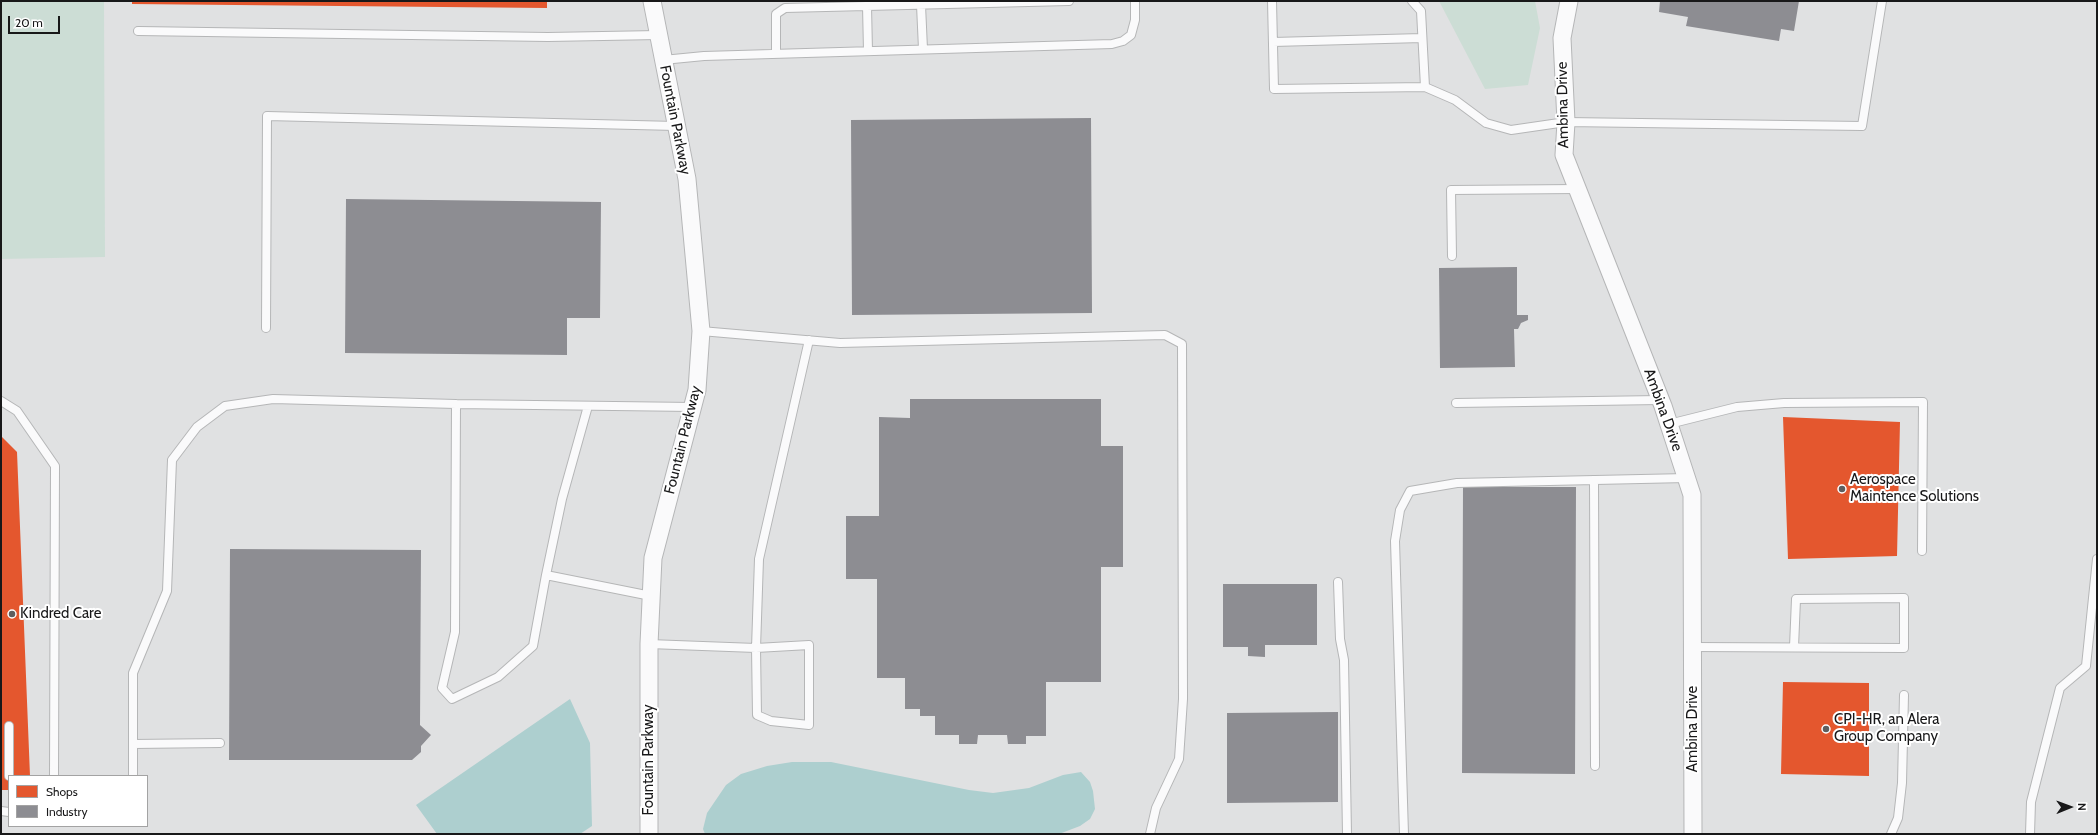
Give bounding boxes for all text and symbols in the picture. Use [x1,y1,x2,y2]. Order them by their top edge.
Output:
scale bar [10,8,62,34]
text: 20 m [15,15,43,30]
street label: Ambina Drive [1553,62,1573,148]
street label: Fountain Parkway [656,64,694,176]
street label: Ambina Drive [1640,366,1686,454]
street label: Fountain Parkway [661,384,705,496]
place label: Aerospace Maintence Solutions [1850,471,1979,506]
marker: Aerospace Maintence Solutions [1837,484,1847,494]
place label: Kindred Care [20,605,101,623]
marker: Kindred Care [7,609,17,619]
street label: Ambina Drive [1684,686,1702,772]
street label: Fountain Parkway [640,704,658,816]
place label: CPI-HR, an Alera Group Company [1834,711,1939,746]
marker: CPI-HR, an Alera Group Company [1821,724,1831,734]
legend [8,775,148,827]
text: Shops [46,784,78,799]
north arrow [2050,787,2090,827]
text: N [2075,803,2089,811]
text: Industry [46,804,87,819]

